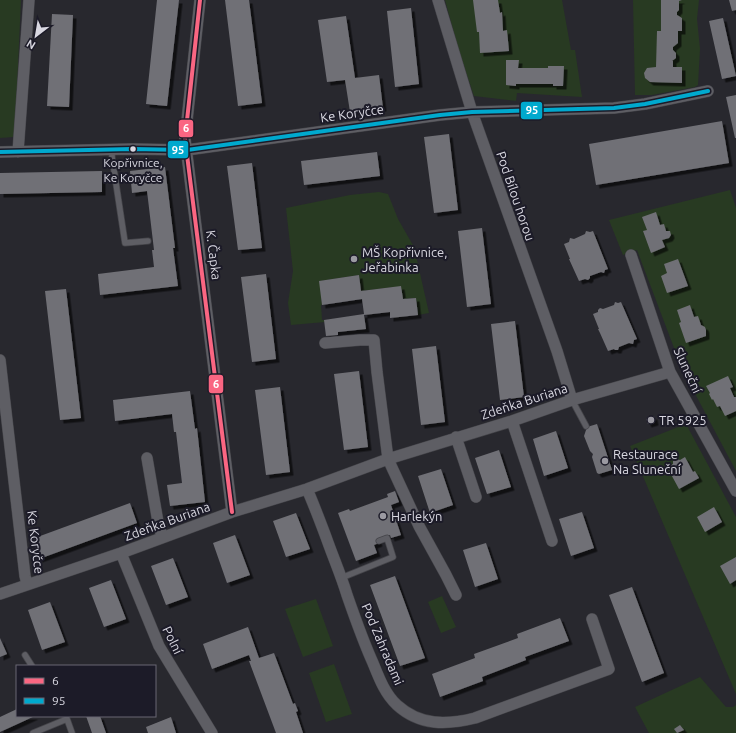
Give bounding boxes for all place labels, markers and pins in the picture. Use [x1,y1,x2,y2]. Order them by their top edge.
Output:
marker: Kopřivnice, Ke Koryčce [128,144,138,154]
place label: Kopřivnice, Ke Koryčce [103,156,163,184]
place label: MŠ Kopřivnice, Jeřabinka [362,245,447,274]
marker: MŠ Kopřivnice, Jeřabinka [349,254,359,264]
place label: TR 5925 [659,413,707,427]
marker: TR 5925 [646,415,656,425]
place label: Restaurace Na Sluneční [613,447,682,476]
marker: Restaurace Na Sluneční [600,456,610,466]
place label: Harlekýn [391,509,443,523]
marker: Harlekýn [378,511,388,521]

